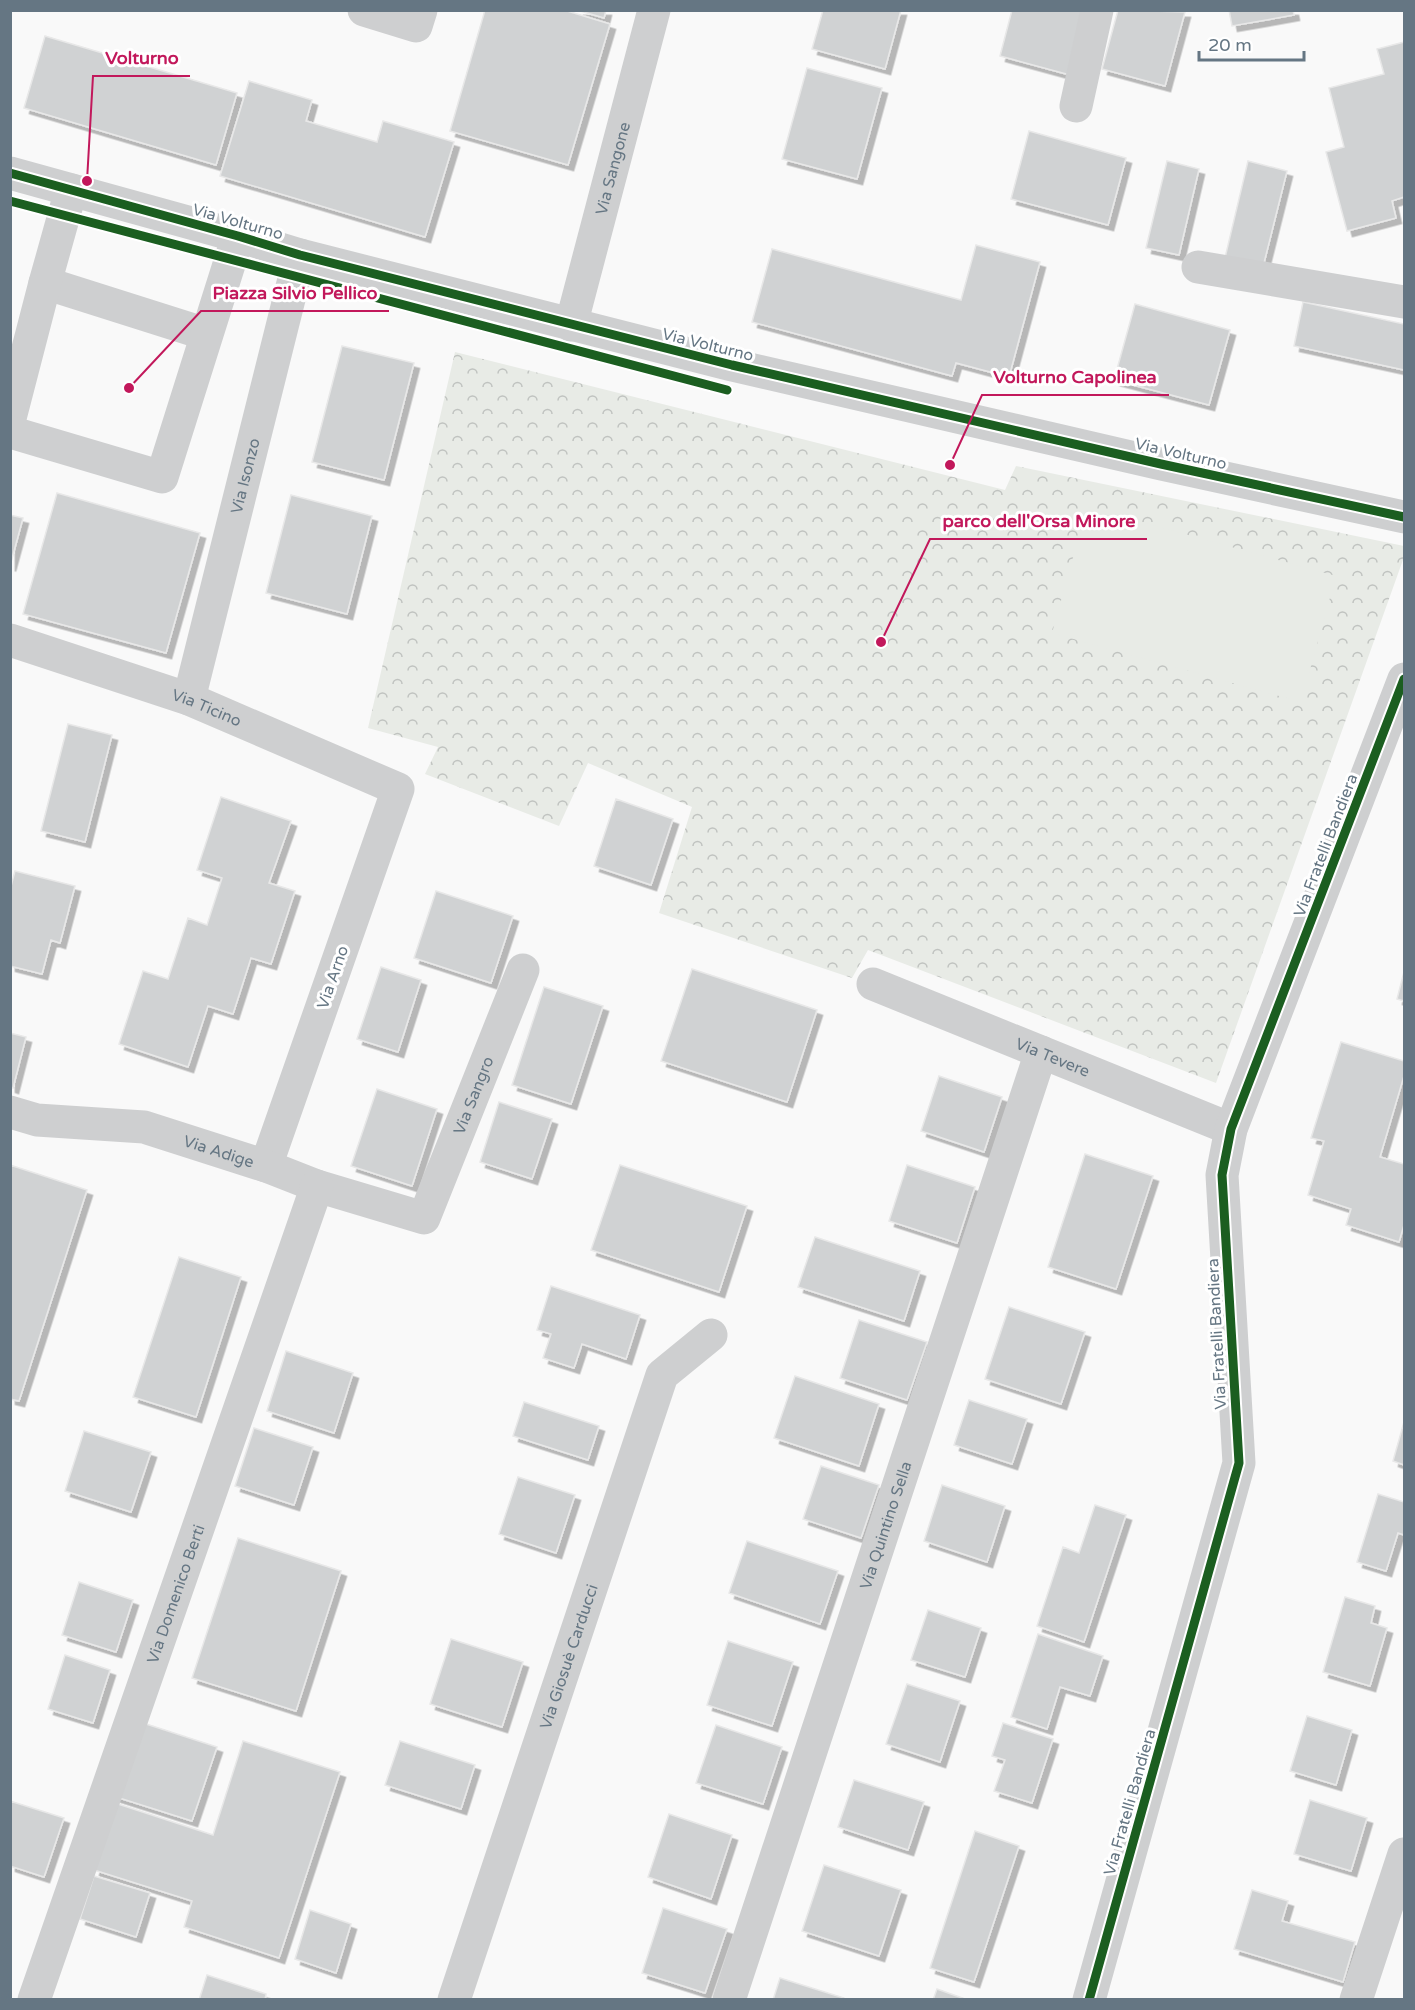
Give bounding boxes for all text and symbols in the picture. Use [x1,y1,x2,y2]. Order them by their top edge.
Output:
scale bar [1199,24,1304,62]
text: 20 m [1208,34,1252,56]
callout: Volturno [93,40,190,76]
text: Volturno [105,47,179,69]
street label: Via Sangone [591,120,635,217]
street label: Via Volturno [190,199,285,244]
callout: Piazza Silvio Pellico [201,275,389,311]
text: Piazza Silvio Pellico [213,282,377,304]
street label: Via Volturno [660,324,756,366]
callout: Volturno Capolinea [982,359,1169,395]
text: Volturno Capolinea [993,366,1157,388]
street label: Via Volturno [1133,434,1229,474]
street label: Via Isonzo [227,436,265,516]
callout: parco dell'Orsa Minore [930,503,1147,539]
text: parco dell'Orsa Minore [943,510,1135,532]
street label: Via Ticino [169,685,244,731]
street label: Via Fratelli Bandiera [1289,771,1362,920]
street label: Via Arno [313,943,353,1012]
street label: Via Tevere [1012,1034,1092,1082]
street label: Via Sangro [449,1054,498,1138]
street label: Via Adige [181,1131,256,1173]
street label: Via Fratelli Bandiera [1203,1258,1231,1410]
street label: Via Quintino Sella [856,1459,917,1592]
street label: Via Domenico Berti [143,1522,210,1666]
street label: Via Giosuè Carducci [536,1582,603,1732]
street label: Via Fratelli Bandiera [1099,1727,1160,1878]

